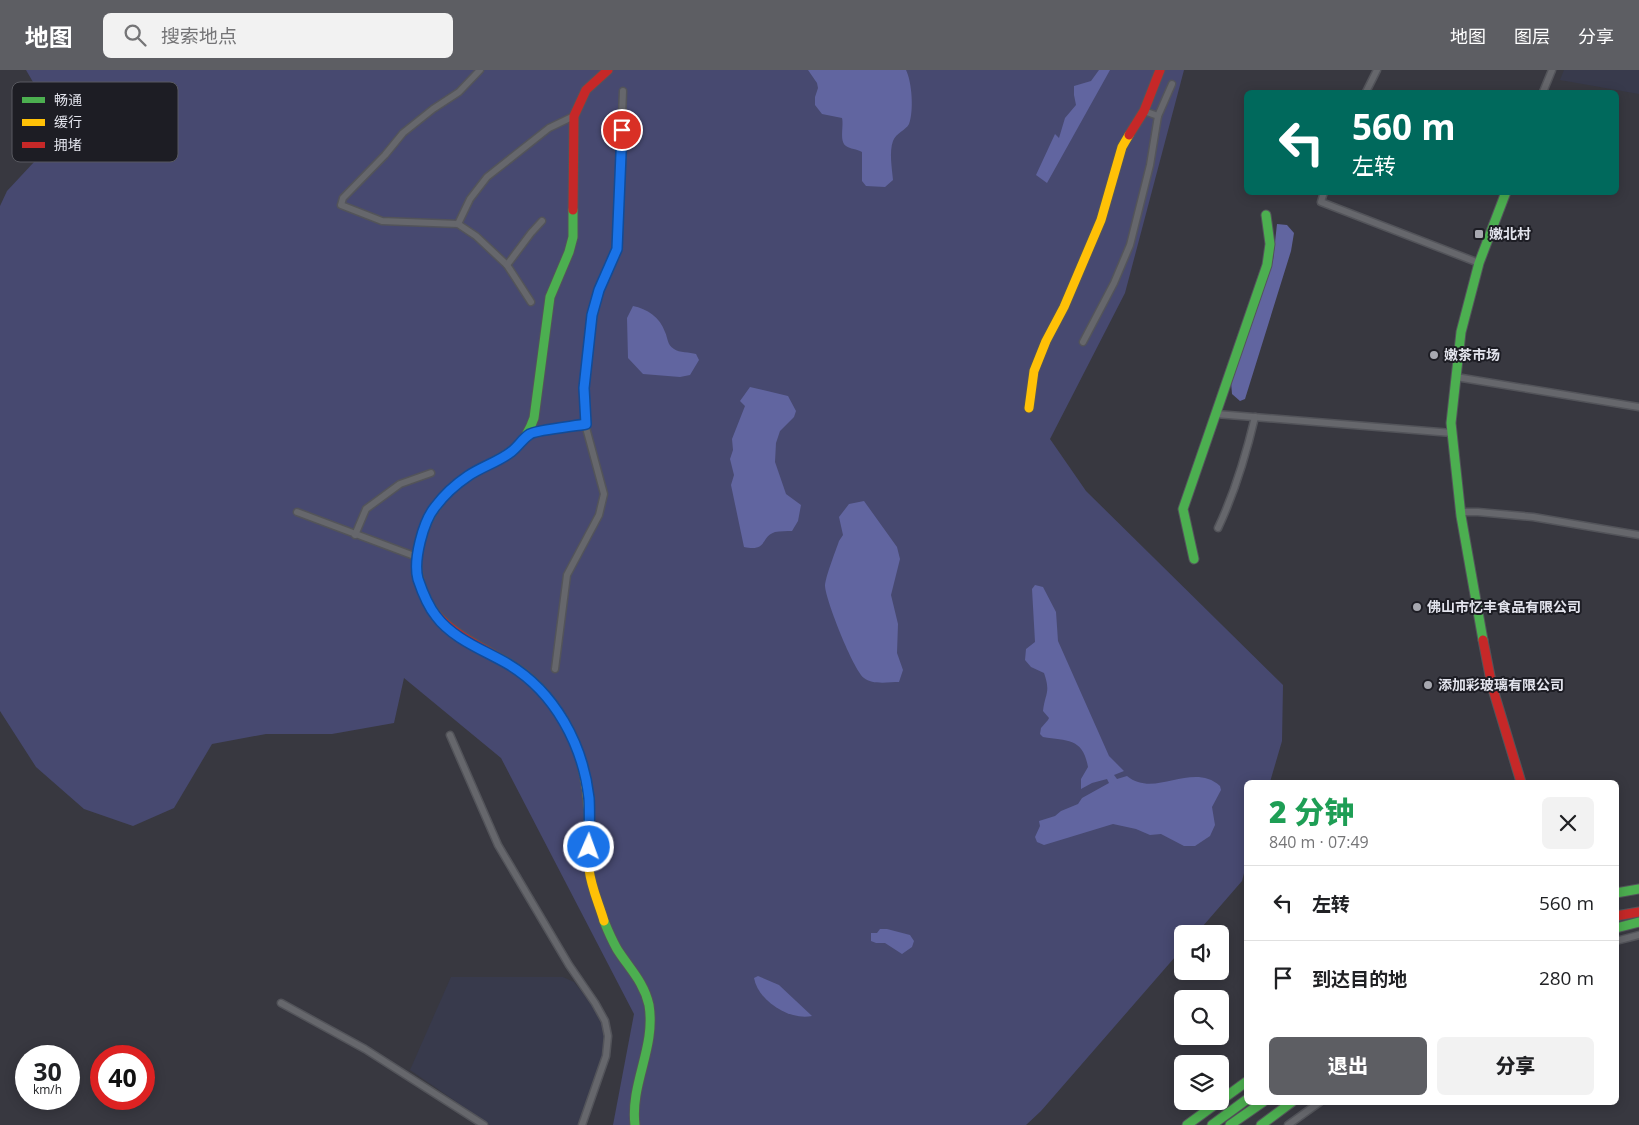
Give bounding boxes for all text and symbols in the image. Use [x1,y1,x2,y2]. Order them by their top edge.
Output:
search box [103,13,453,58]
text: 地图 [25,20,73,53]
icon: search [121,21,149,49]
text: 搜索地点 [161,23,237,49]
text: 地图 [1450,24,1486,48]
text: 图层 [1514,24,1550,48]
text: 分享 [1578,24,1614,48]
legend [12,82,178,162]
text: 畅通 [54,90,82,109]
text: 560 m [1352,103,1456,150]
pin [601,109,643,151]
icon: left [1269,110,1334,175]
text: 缓行 [54,112,82,131]
icon: arrive [608,116,636,144]
text: 拥堵 [54,135,82,154]
text: 左转 [1352,150,1396,180]
place label: 嫩北村 [1489,224,1531,243]
marker: 嫩北村 [1473,228,1485,240]
place label: 嫩茶市场 [1444,345,1500,364]
marker: 嫩茶市场 [1428,349,1440,361]
place label: 佛山市忆丰食品有限公司 [1427,597,1581,616]
marker: 佛山市忆丰食品有限公司 [1411,601,1423,613]
place label: 添加彩玻璃有限公司 [1438,675,1564,694]
marker: 添加彩玻璃有限公司 [1422,679,1434,691]
text: 2 分钟 [1269,791,1354,832]
button: close [1542,797,1594,849]
position arrow [562,820,614,872]
text: 840 m · 07:49 [1269,831,1369,853]
icon: left [1269,889,1297,917]
text: 560 m [1539,890,1594,916]
text: 左转 [1312,891,1350,917]
map controls [1174,925,1229,1110]
button: sound [1174,925,1229,980]
icon: arrive [1269,964,1297,992]
text: 280 m [1539,965,1594,991]
text: 到达目的地 [1312,966,1407,992]
button: search [1174,990,1229,1045]
button: 退出 [1269,1037,1427,1095]
button: 分享 [1437,1037,1594,1095]
speed limit sign: 40 [90,1045,155,1110]
text: 30 [33,1054,62,1088]
button: layers [1174,1055,1229,1110]
text: km/h [33,1081,62,1098]

